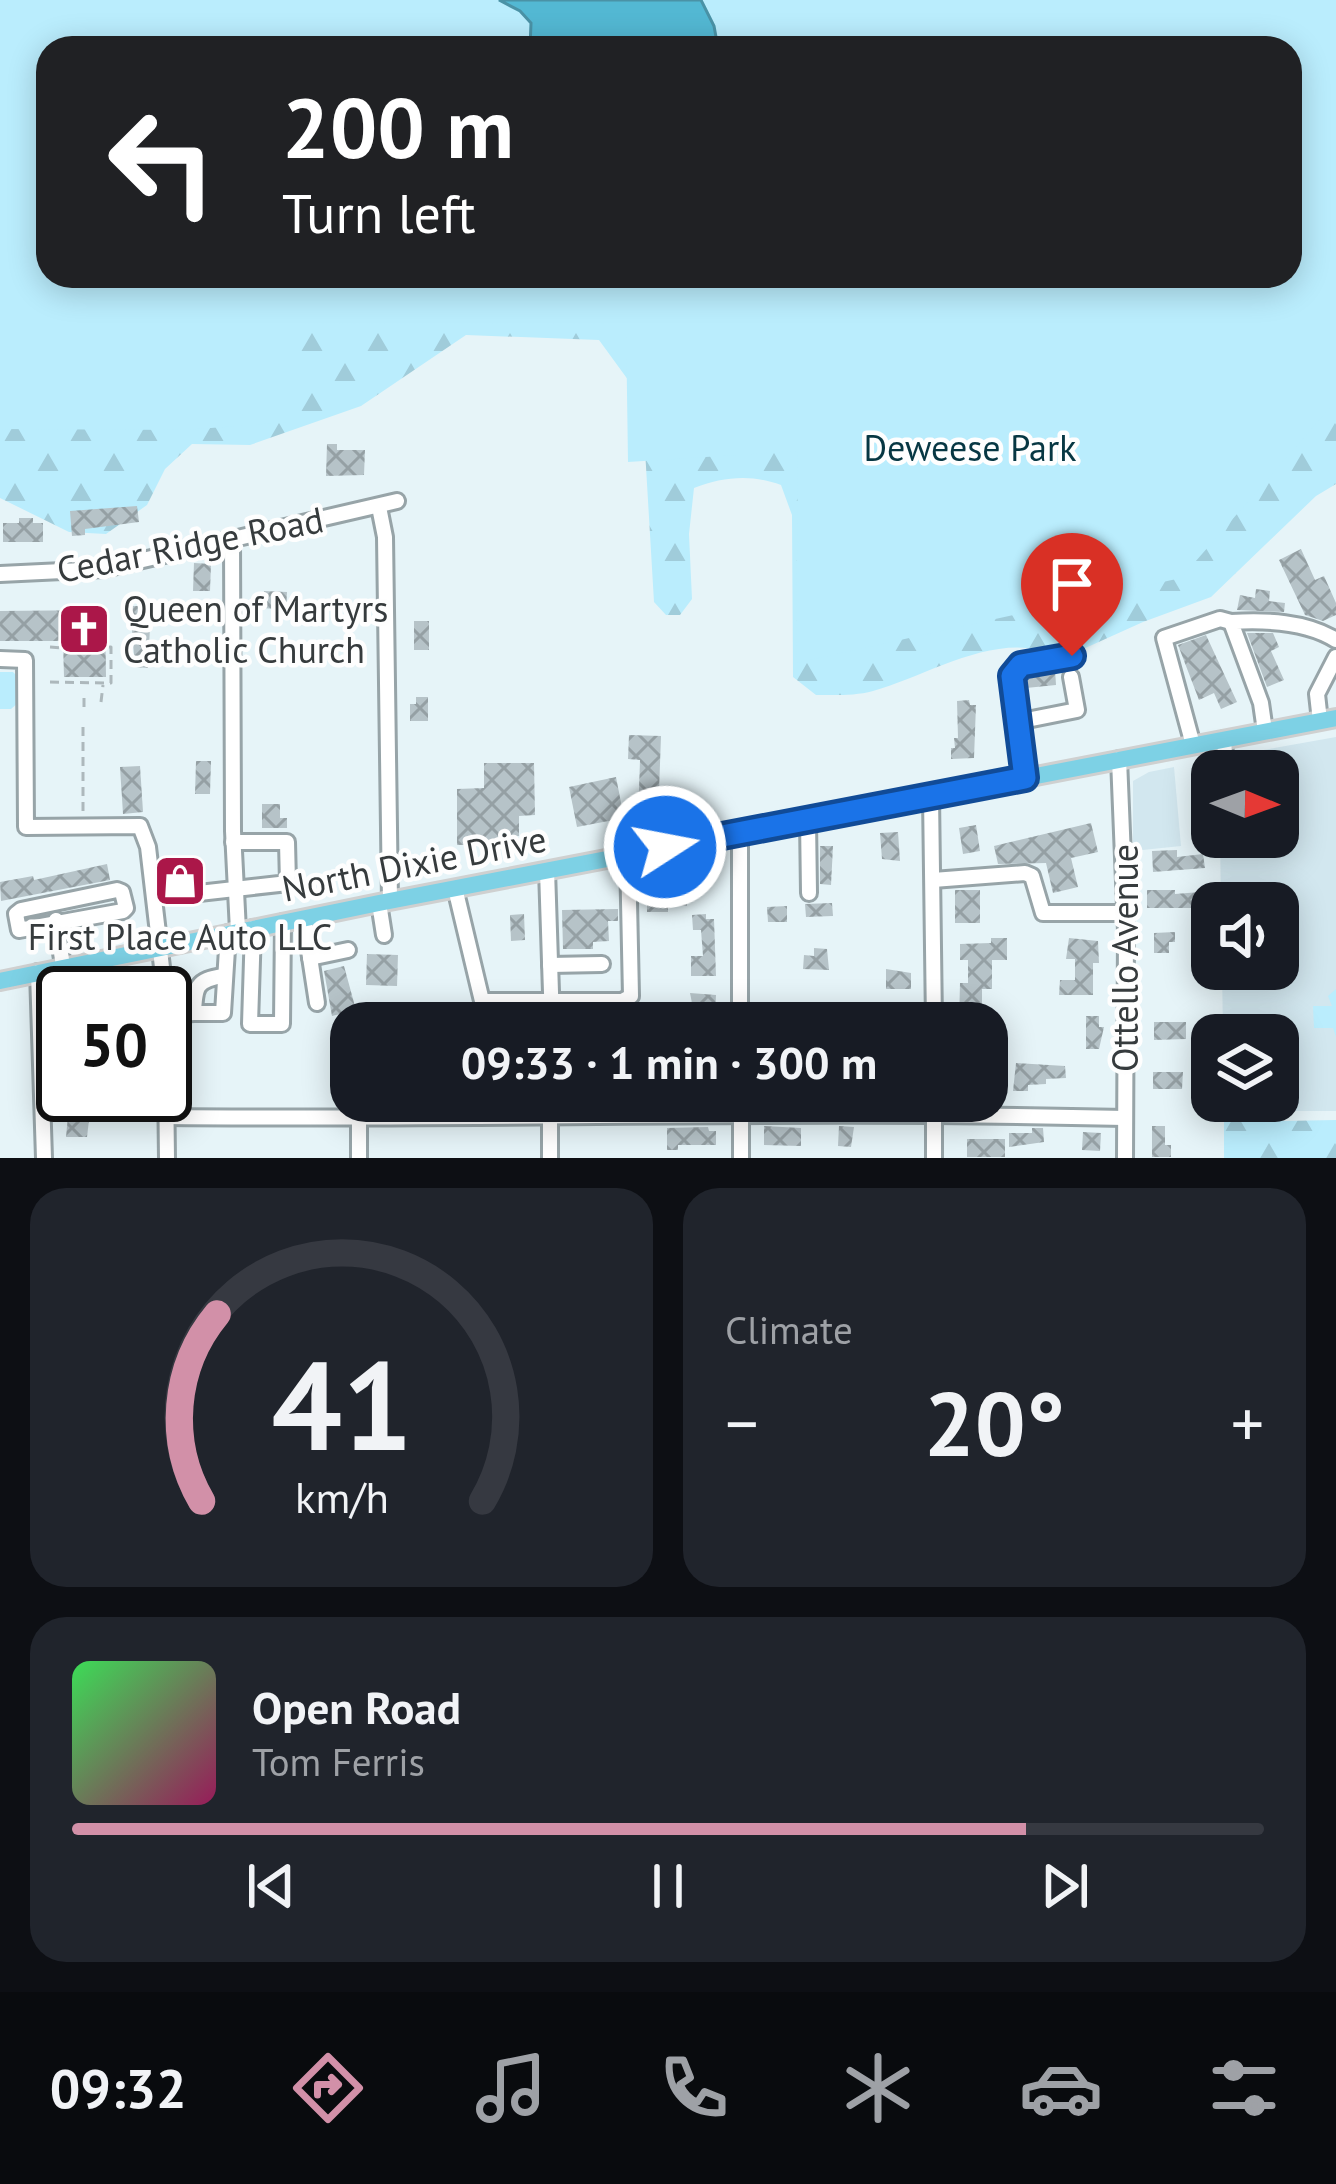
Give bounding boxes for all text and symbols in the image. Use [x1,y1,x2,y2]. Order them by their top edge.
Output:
text: 200 m [282,72,514,181]
icon: left [84,84,240,240]
text: Turn left [282,178,476,248]
park label: Deweese Park [864,424,1076,471]
street label: Cedar Ridge Road [53,495,327,593]
pin [1021,533,1123,656]
icon: arrive [1039,551,1105,617]
place label: Queen of Martyrs Catholic Church [123,585,389,673]
church icon: Queen of Martyrs Catholic Church [56,601,112,657]
north arrow [1191,750,1299,858]
map controls [1191,750,1299,1122]
position arrow [602,784,728,910]
street label: North Dixie Drive [278,814,550,912]
street label: Ottello Avenue [1101,844,1148,1072]
shop icon: First Place Auto LLC [152,853,208,909]
button: sound [1191,882,1299,990]
place label: First Place Auto LLC [28,913,332,960]
speed limit sign: 50 [36,966,192,1122]
button: layers [1191,1014,1299,1122]
text: 09:33 · 1 min · 300 m [461,1033,877,1091]
text: Climate [725,1304,853,1355]
text: 41 [271,1323,412,1484]
text: 20° [924,1364,1065,1481]
text: − [725,1380,758,1465]
text: + [1231,1380,1264,1465]
text: km/h [294,1468,389,1524]
text: Open Road [252,1678,461,1736]
text: Tom Ferris [252,1736,425,1787]
icon: previous [238,1853,304,1919]
icon: pause [635,1853,701,1919]
icon: next [1032,1853,1098,1919]
icon: directions [286,2046,370,2130]
icon: music [469,2046,553,2130]
icon: phone [652,2046,736,2130]
icon: climate [836,2046,920,2130]
icon: car [1019,2046,1103,2130]
icon: filters [1202,2046,1286,2130]
text: 09:32 [50,2053,187,2123]

